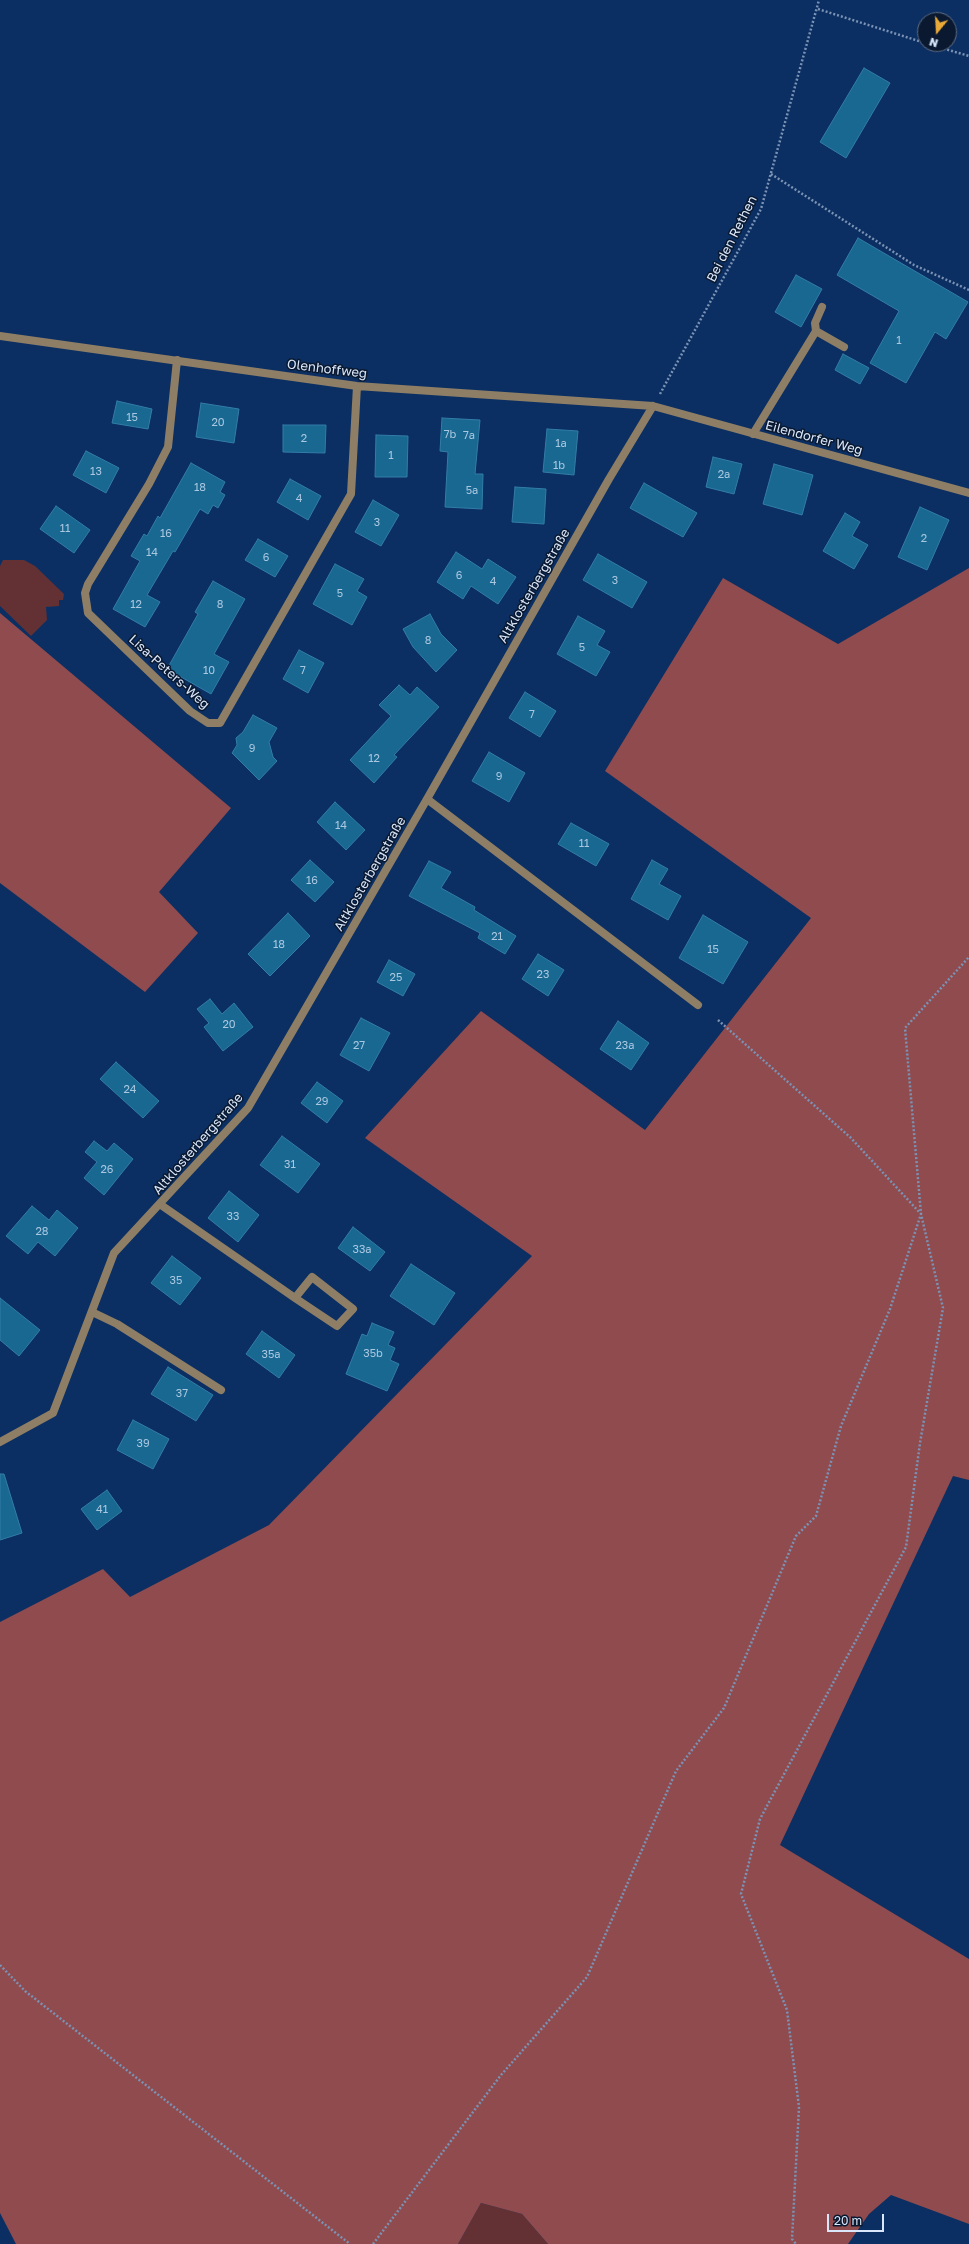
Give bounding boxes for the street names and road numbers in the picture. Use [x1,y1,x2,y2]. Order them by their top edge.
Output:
street label: Bei den Rethen [704,193,760,285]
street label: Olenhoffweg [286,356,368,382]
street label: Eilendorfer Weg [764,418,864,458]
street label: Altklosterbergstraße [495,526,573,646]
street label: Lisa-Peters-Weg [125,632,213,712]
street label: Altklosterbergstraße [331,814,409,934]
street label: Altklosterbergstraße [150,1090,246,1198]

